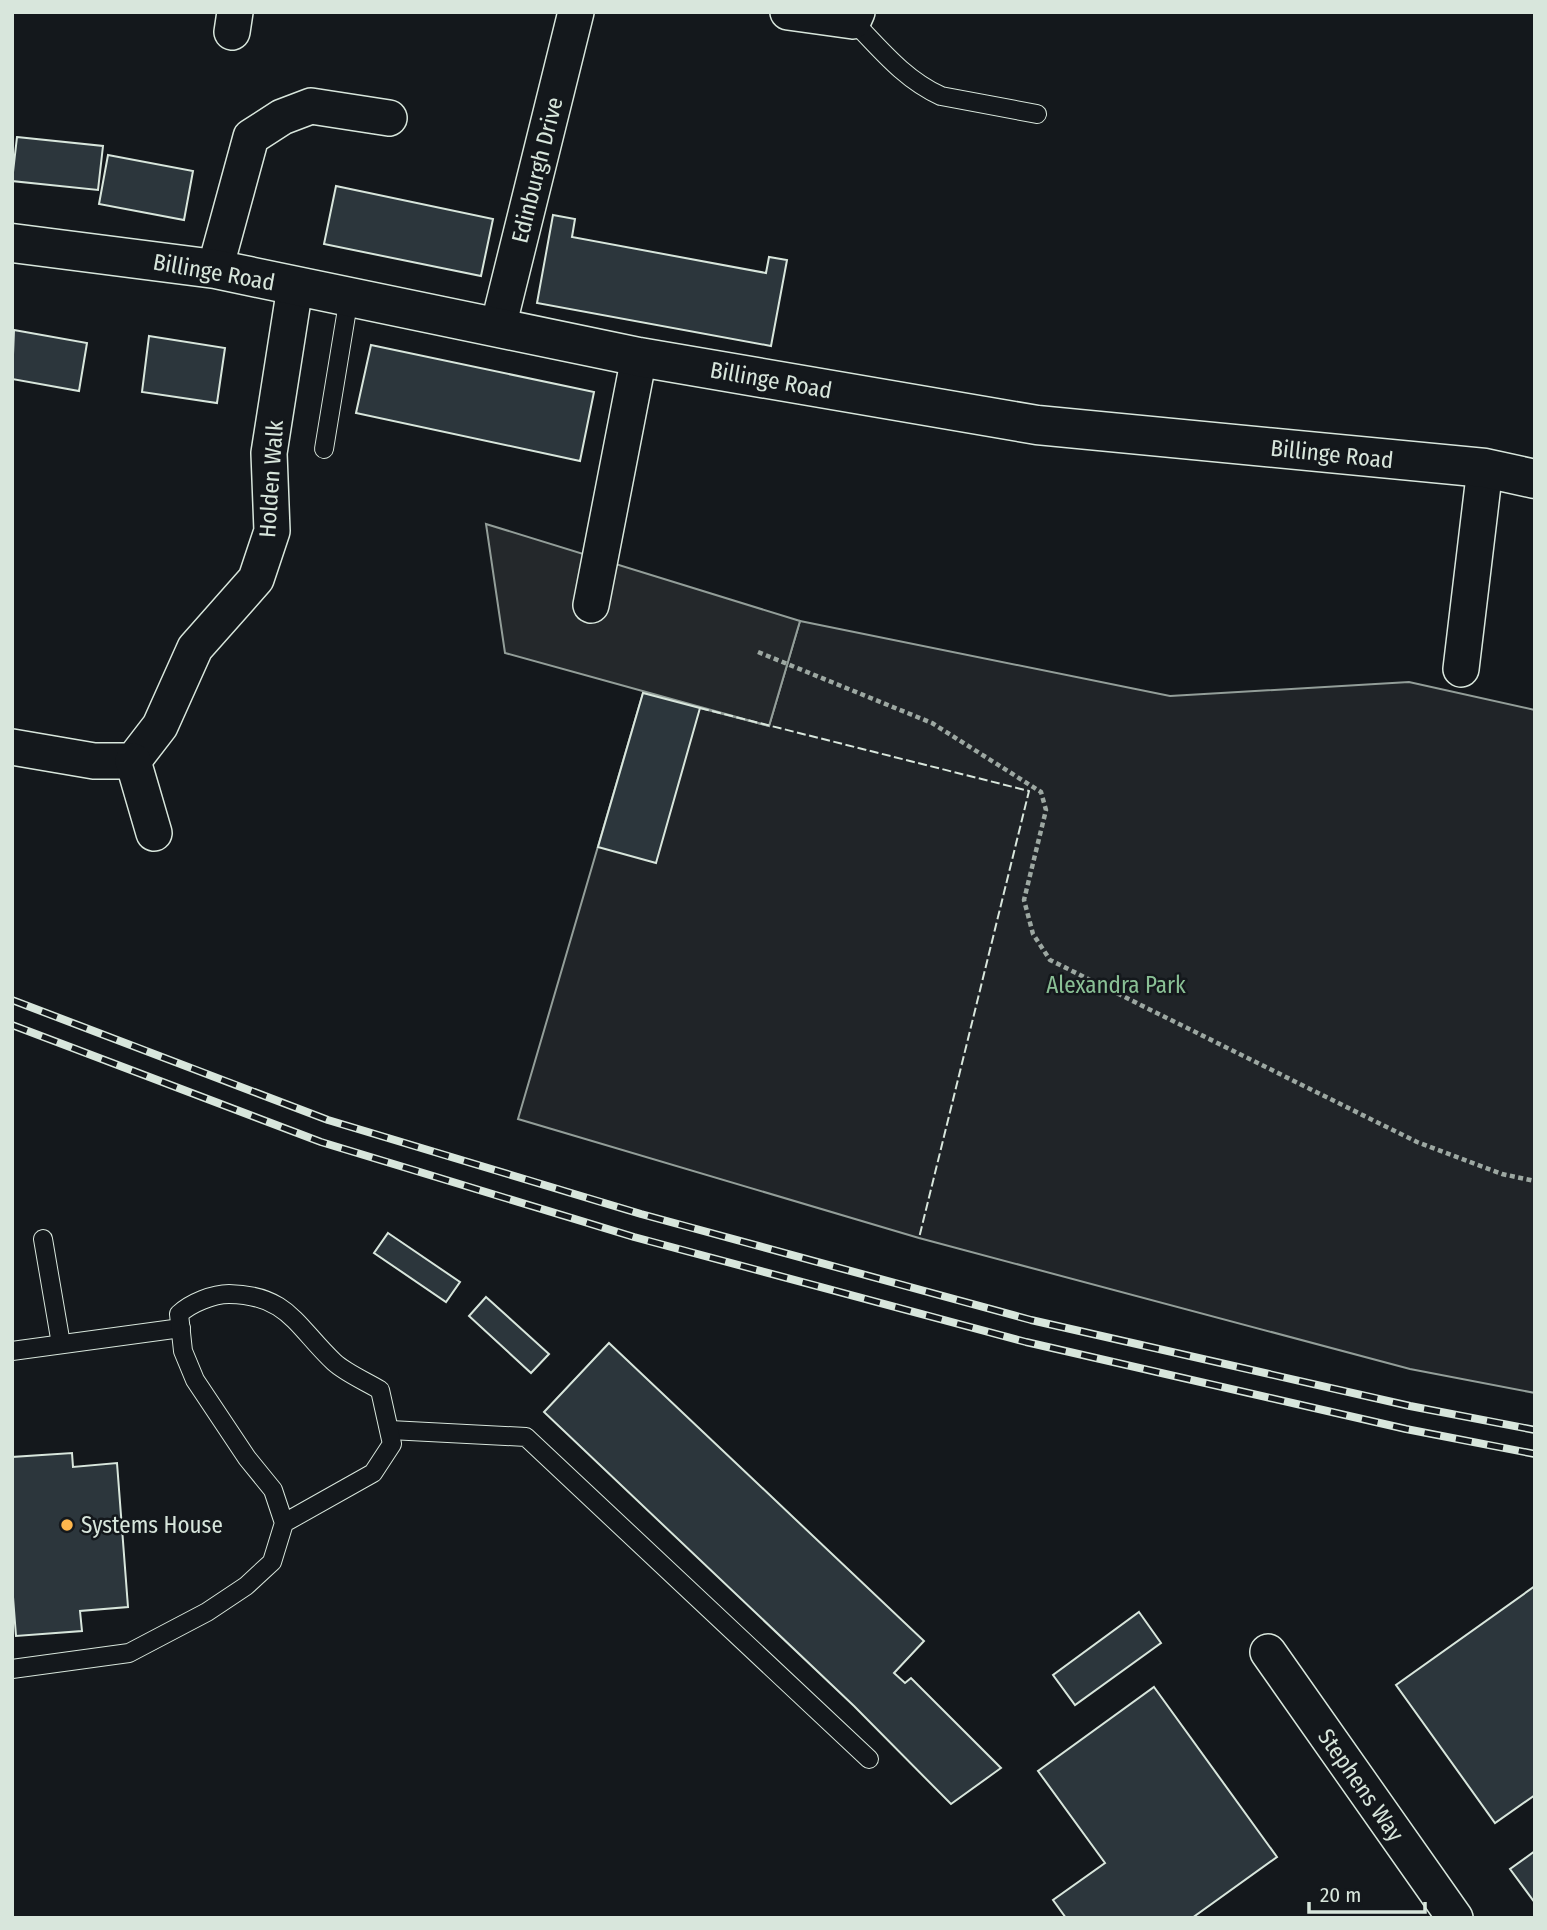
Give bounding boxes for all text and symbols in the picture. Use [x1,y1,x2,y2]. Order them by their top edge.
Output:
street label: Edinburgh Drive [505,94,569,246]
street label: Billinge Road [151,248,277,296]
street label: Billinge Road [708,356,834,404]
street label: Holden Walk [253,419,289,539]
street label: Billinge Road [1269,434,1395,474]
park label: Alexandra Park [1046,971,1186,999]
place label: Systems House [81,1511,223,1539]
marker: Systems House [59,1517,75,1533]
street label: Stephens Way [1312,1723,1410,1847]
scale bar [1309,1870,1424,1914]
text: 20 m [1320,1882,1361,1908]

